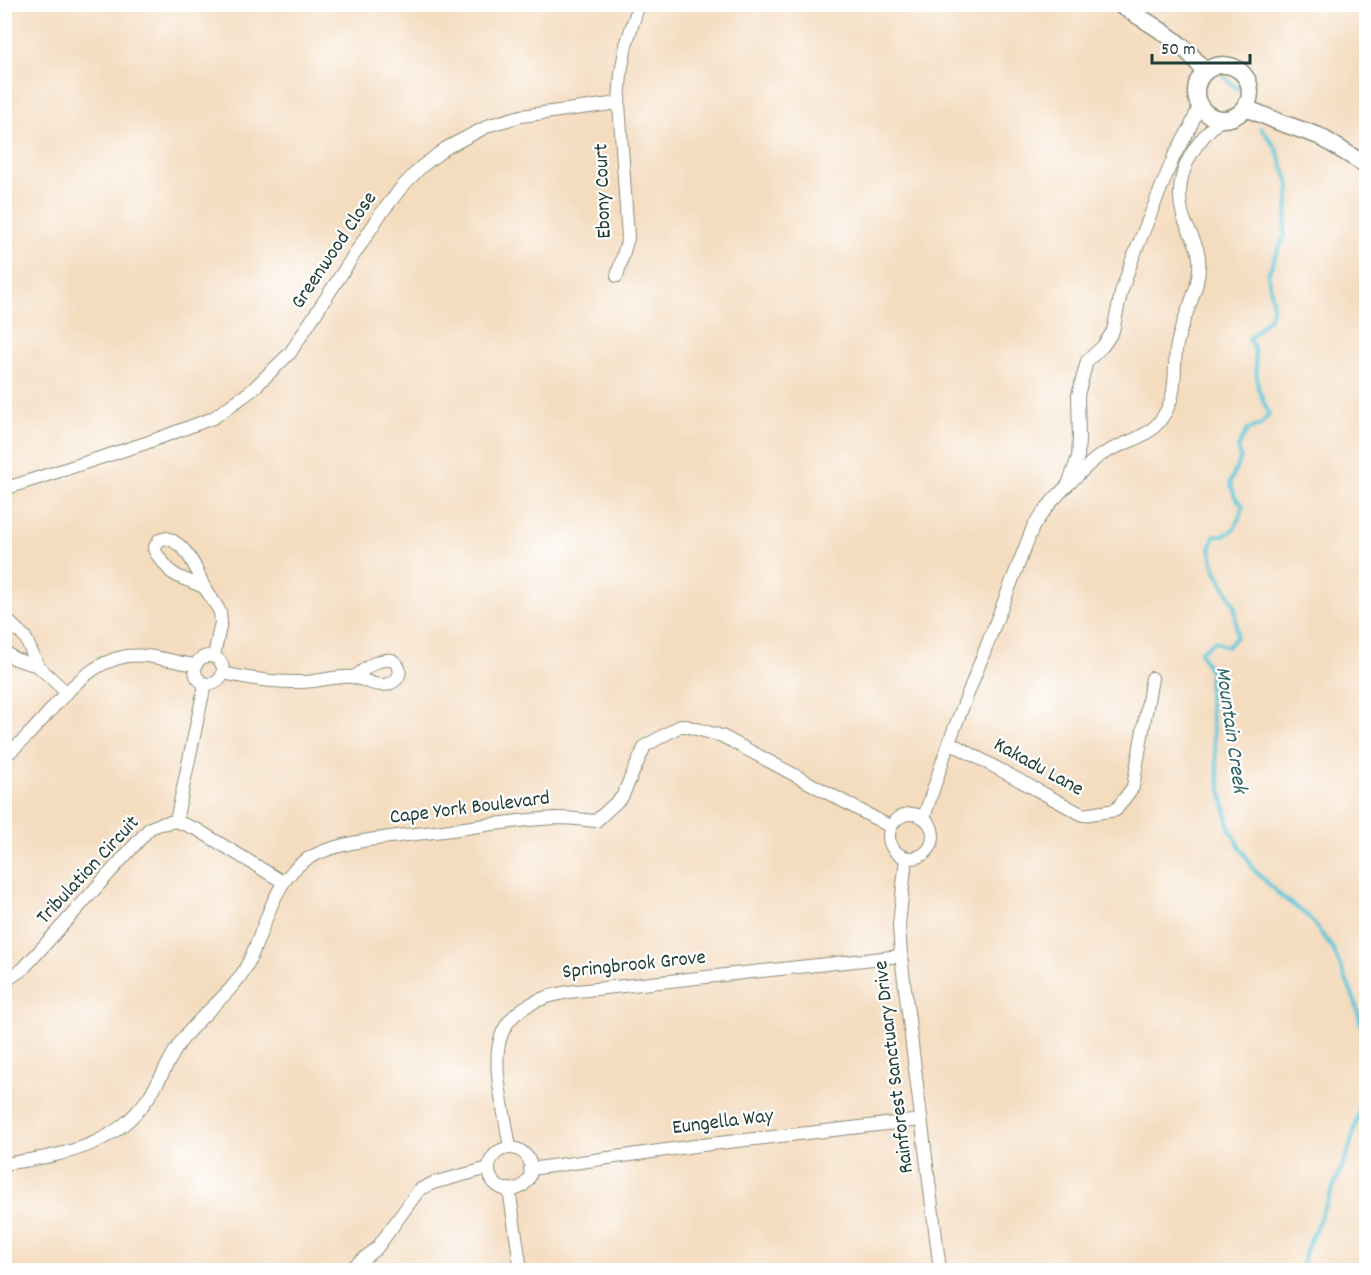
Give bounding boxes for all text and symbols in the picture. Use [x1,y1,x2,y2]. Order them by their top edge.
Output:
scale bar [1152,27,1250,65]
text: 50 m [1161,38,1196,63]
street label: Ebony Court [587,143,621,239]
street label: Greenwood Close [284,186,386,316]
water label: Mountain Creek [1206,665,1254,797]
street label: Kakadu Lane [987,731,1089,805]
street label: Cape York Boulevard [388,784,552,834]
street label: Tribulation Circuit [30,810,148,932]
street label: Springbrook Grove [561,944,707,988]
street label: Rainforest Sanctuary Drive [867,959,923,1175]
street label: Eungella Way [671,1102,776,1144]

